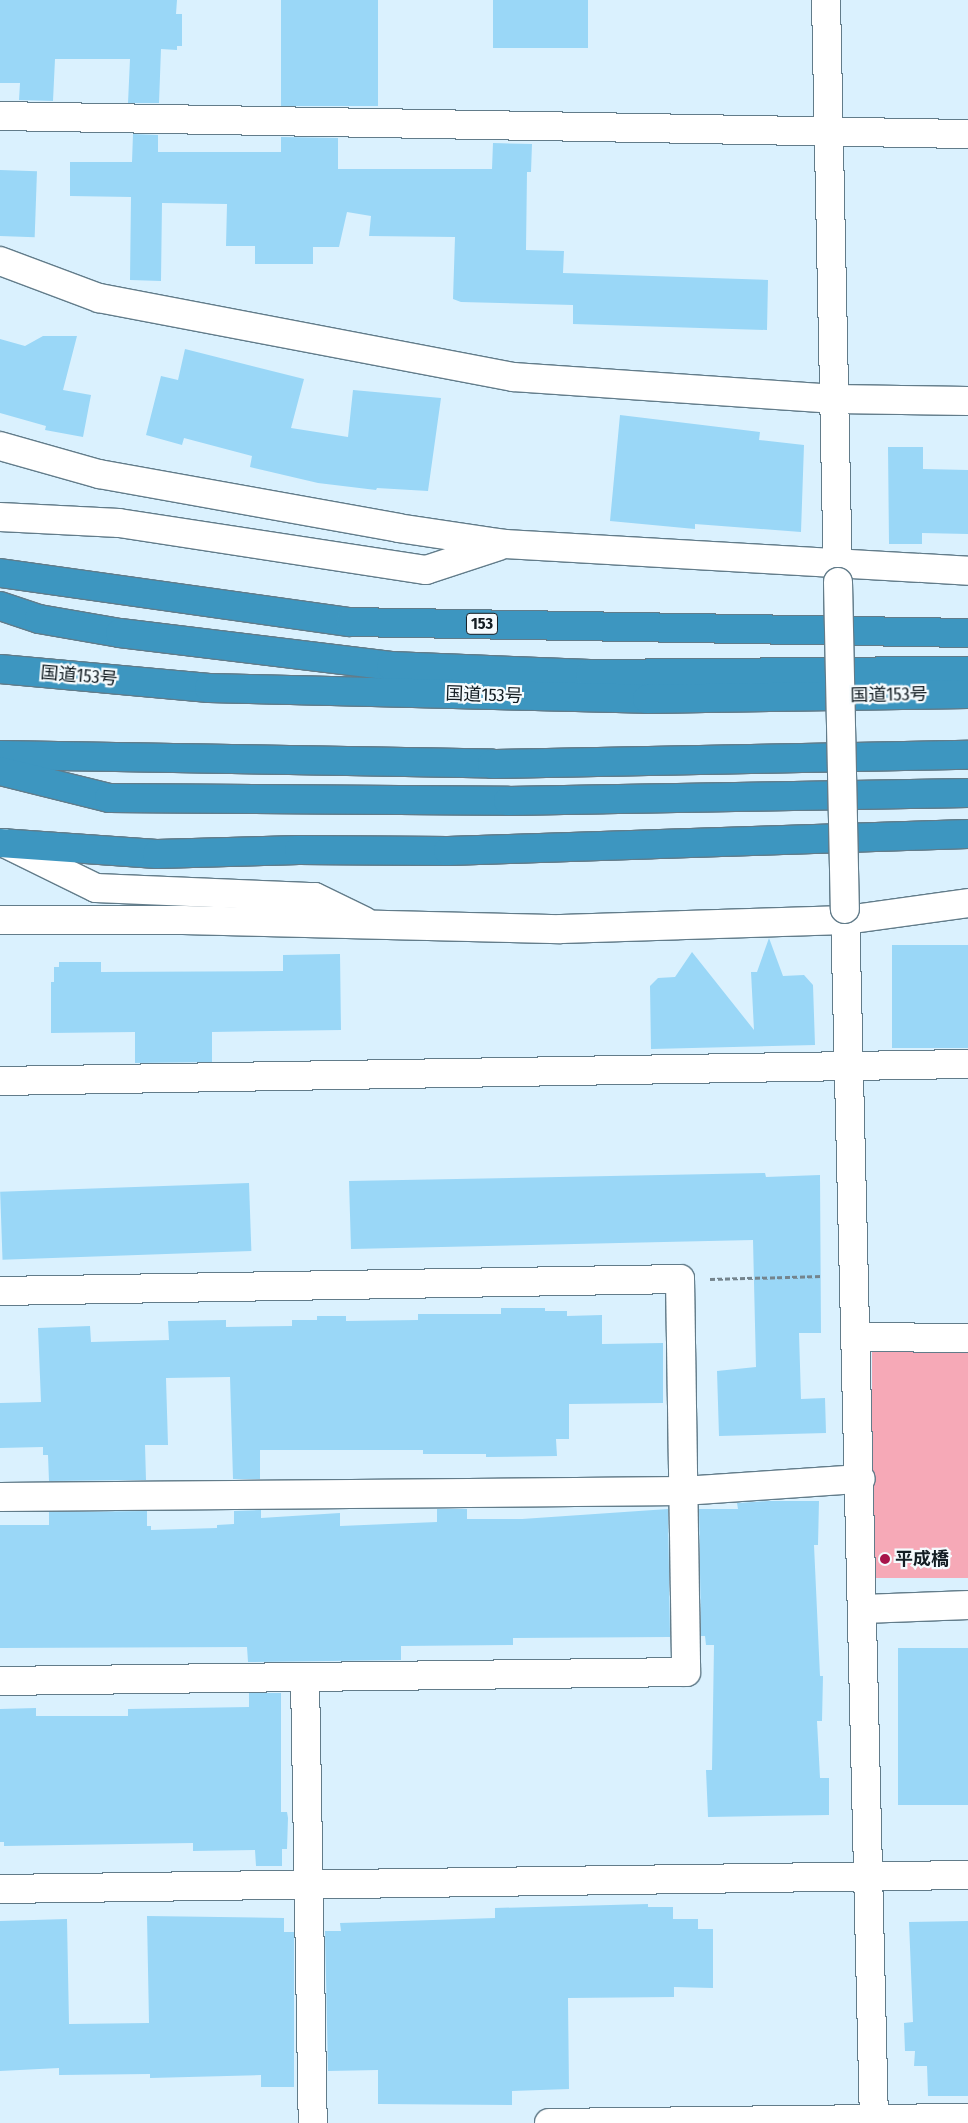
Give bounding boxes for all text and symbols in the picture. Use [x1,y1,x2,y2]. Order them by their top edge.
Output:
road number: 153 [466,610,498,638]
street label: 国道153号 [40,662,118,690]
street label: 国道153号 [445,683,523,707]
street label: 国道153号 [850,684,928,706]
place label: 平成橋 [895,1548,949,1570]
marker: 平成橋 [879,1553,891,1565]

